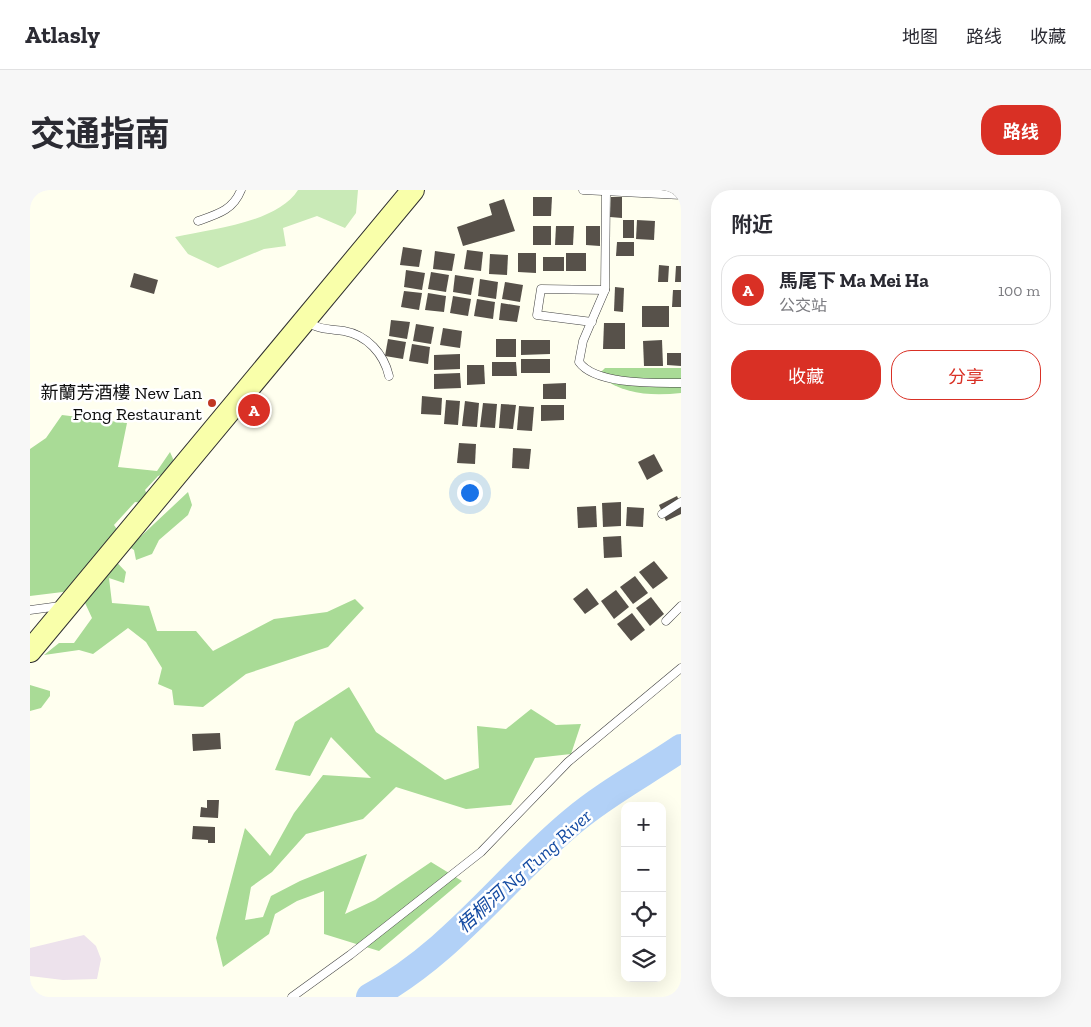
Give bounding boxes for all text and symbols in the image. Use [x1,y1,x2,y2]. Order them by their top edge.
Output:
text: Atlasly [25,20,100,49]
text: 地图 [902,26,938,48]
text: 路线 [966,26,1002,48]
text: 收藏 [1030,26,1066,48]
button: 路线 [981,105,1061,155]
text: 交通指南 [30,113,170,155]
text: 附近 [731,212,773,237]
text: 馬尾下 Ma Mei Ha [779,269,929,292]
text: A [743,281,754,300]
text: 100 m [998,281,1040,300]
text: 公交站 [779,296,827,315]
button: 收藏 [731,350,881,400]
button: 分享 [891,350,1041,400]
place label: 新蘭芳酒樓 New Lan Fong Restaurant [40,382,203,425]
pin: A [238,391,270,429]
marker: 新蘭芳酒樓 New Lan Fong Restaurant [206,397,218,409]
your location [457,480,483,506]
map controls [621,802,666,982]
button: + [621,802,666,847]
water label: 梧桐河 Ng Tung River [452,804,596,937]
button: − [621,847,666,892]
button: locate [621,892,666,937]
button: layers [621,937,666,982]

